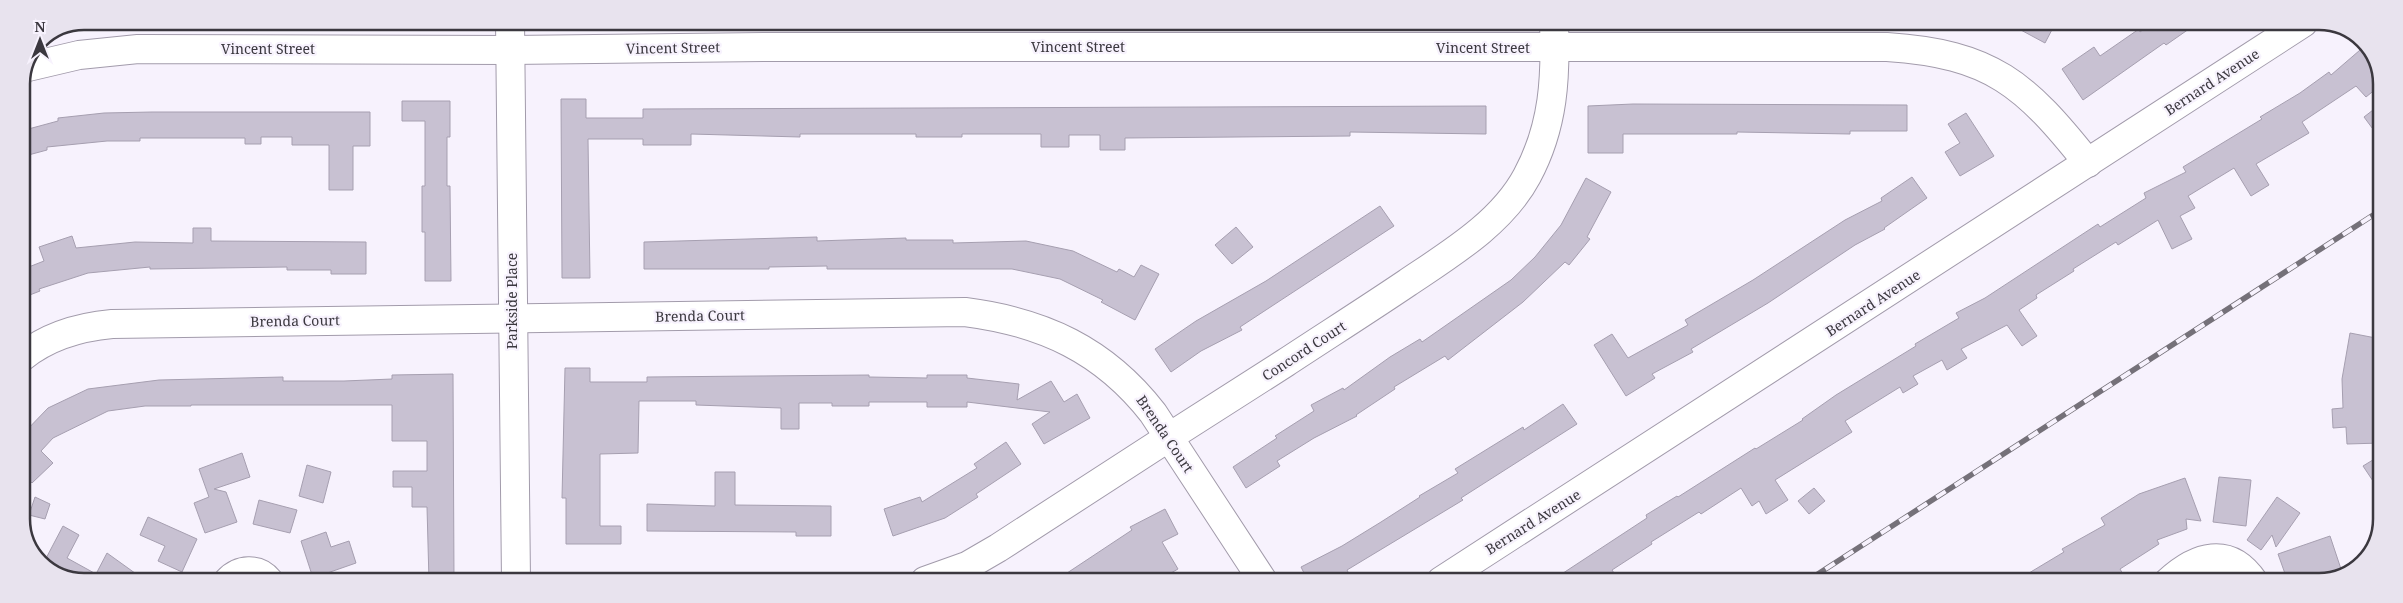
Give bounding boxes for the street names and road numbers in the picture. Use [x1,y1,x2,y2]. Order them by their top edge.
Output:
street label: Vincent Street [626,37,720,58]
street label: Vincent Street [1031,37,1125,56]
street label: Vincent Street [1436,38,1530,57]
street label: Vincent Street [221,39,315,58]
street label: Bernard Avenue [2161,44,2263,119]
street label: Parkside Place [502,253,521,349]
street label: Bernard Avenue [1822,265,1924,340]
street label: Brenda Court [655,305,745,326]
street label: Brenda Court [250,310,340,331]
street label: Concord Court [1258,316,1349,385]
street label: Brenda Court [1133,391,1198,476]
street label: Bernard Avenue [1481,485,1584,559]

